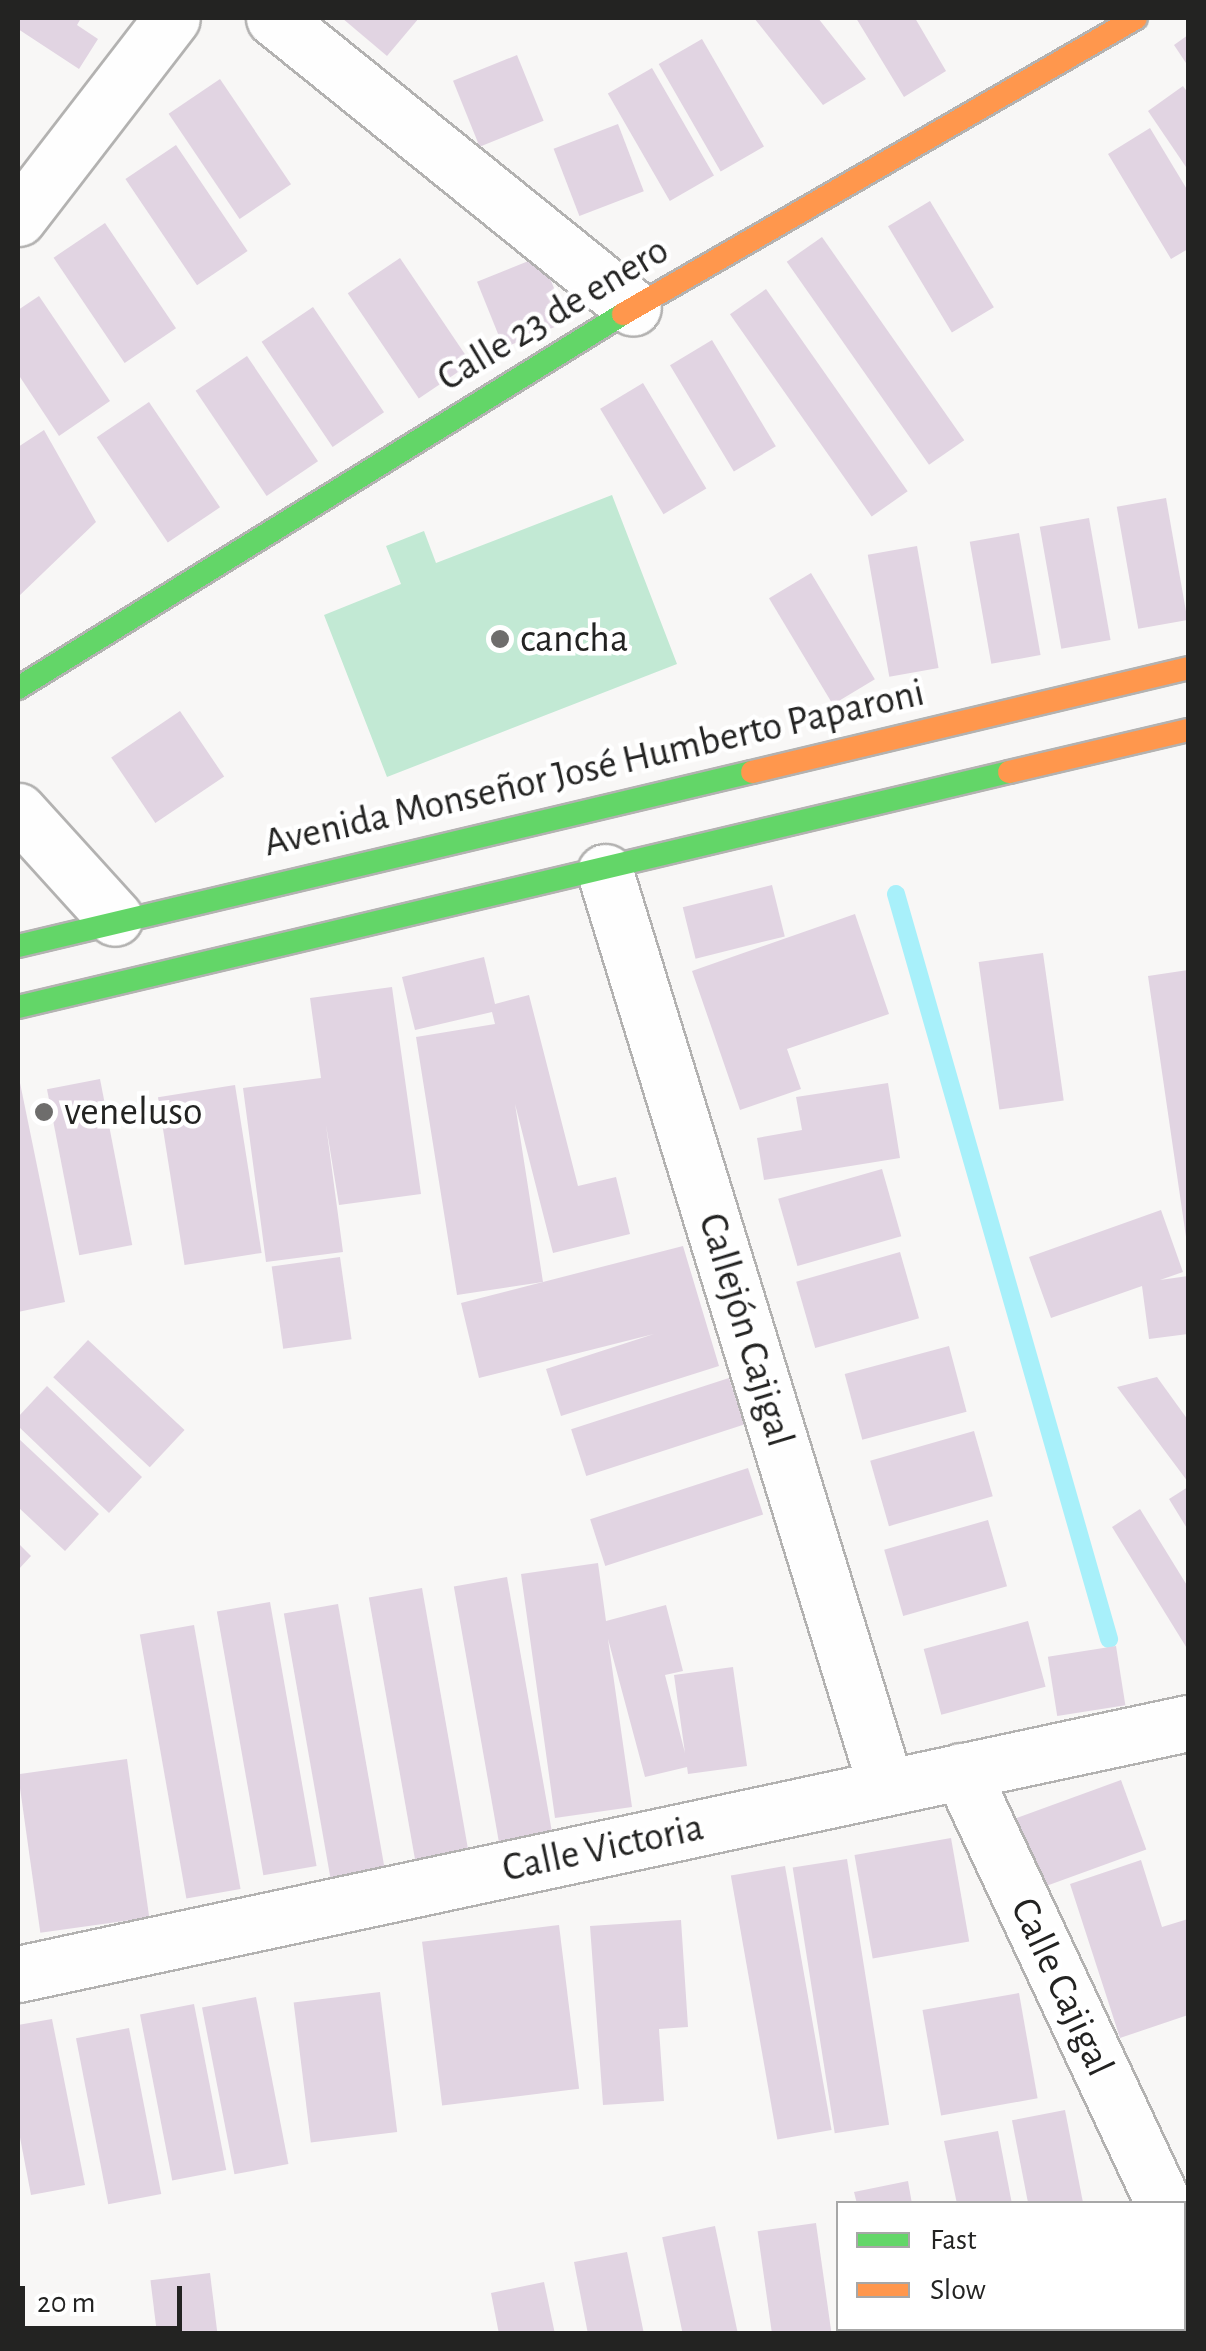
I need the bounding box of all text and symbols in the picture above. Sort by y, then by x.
street label: Calle 23 de enero [429,226,677,402]
place label: cancha [520,615,628,663]
marker: cancha [489,628,511,650]
street label: Avenida Monseñor José Humberto Paparoni [259,669,929,867]
place label: veneluso [64,1088,203,1136]
marker: veneluso [33,1101,55,1123]
street label: Callejón Cajigal [688,1208,804,1452]
street label: Calle Victoria [498,1803,708,1893]
street label: Calle Cajigal [1000,1890,1124,2084]
legend [836,2201,1186,2331]
text: Fast [930,2225,977,2255]
scale bar [25,2266,188,2328]
text: Slow [930,2275,986,2305]
text: 20 m [37,2288,95,2318]

